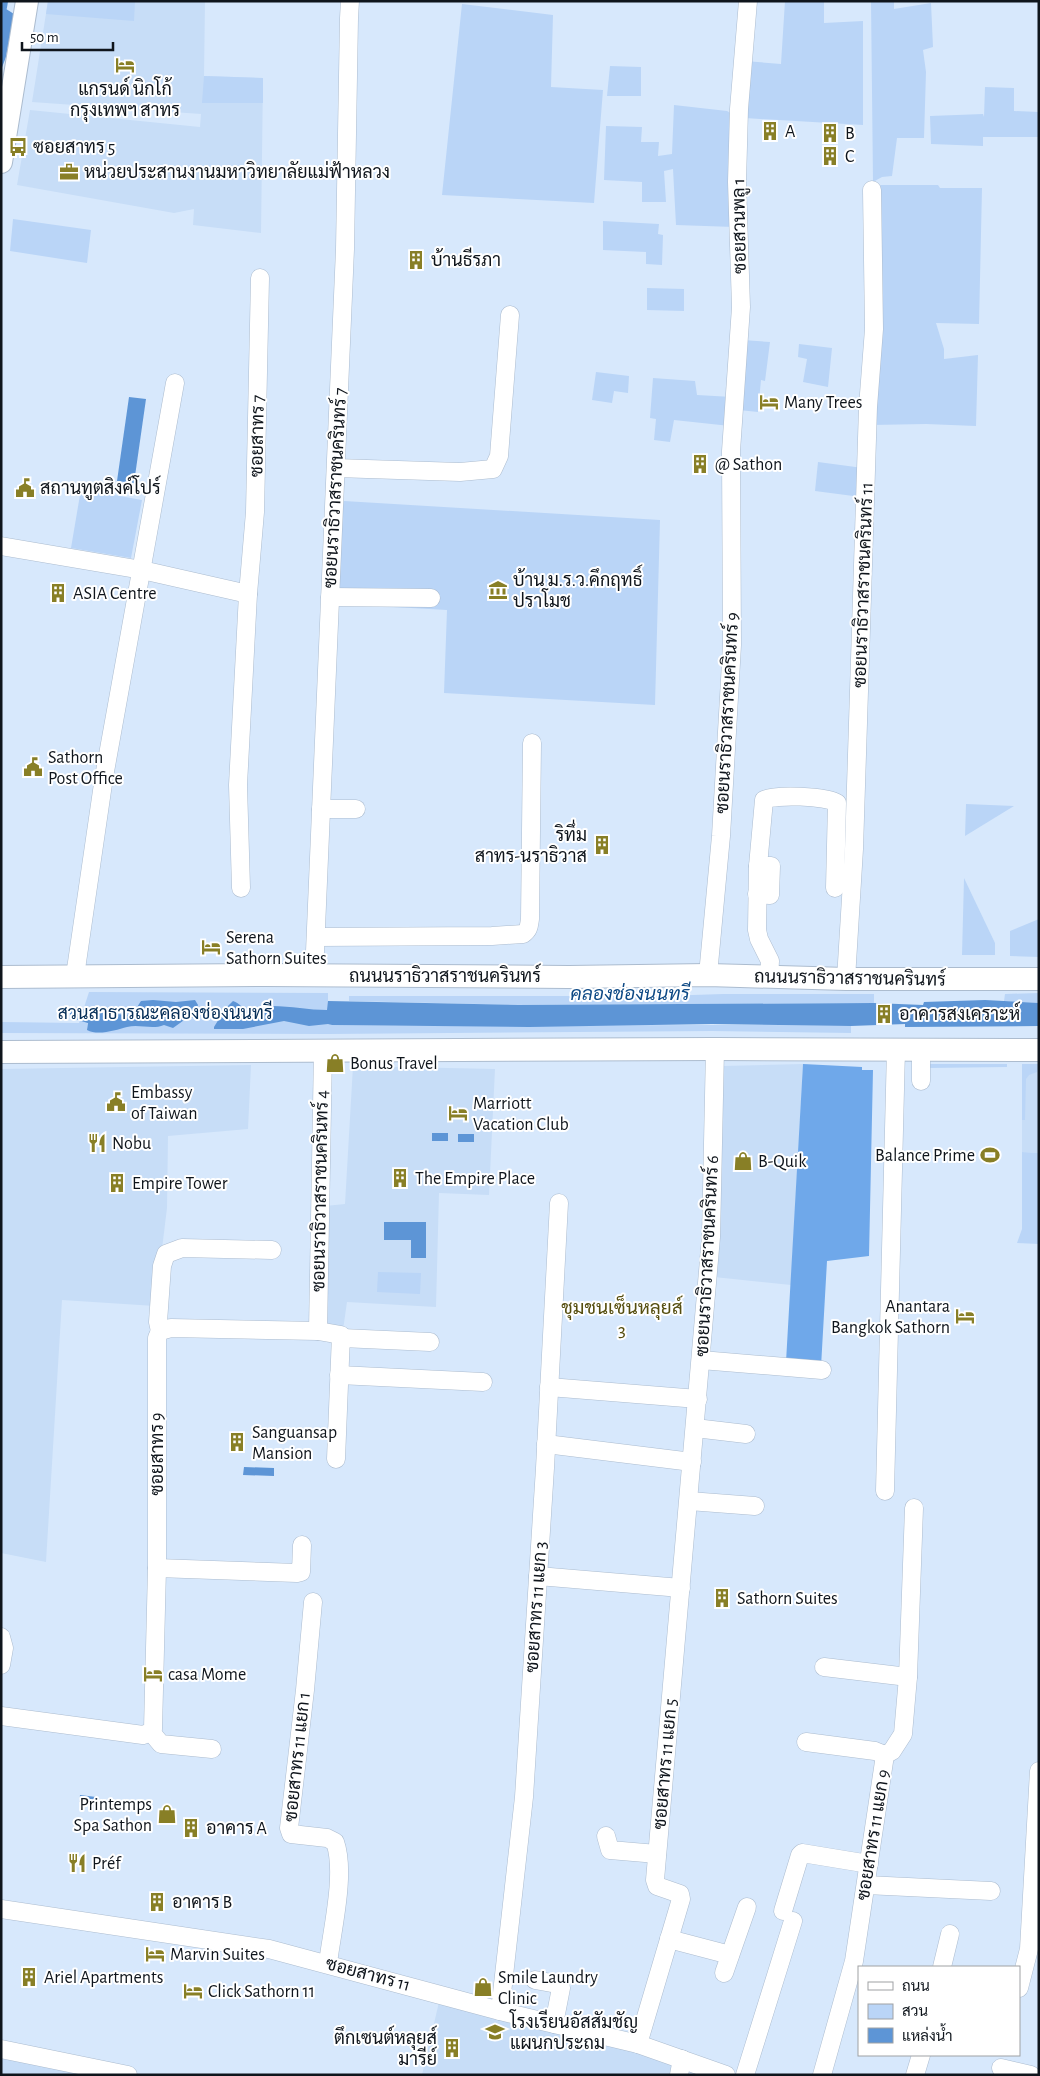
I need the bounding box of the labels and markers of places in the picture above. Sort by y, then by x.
hotel icon: แกรนด์ นิกโก้ กรุงเทพฯ สาทร [114,54,136,76]
place label: แกรนด์ นิกโก้ กรุงเทพฯ สาทร [70,76,180,122]
building icon: A [759,120,781,142]
building icon: B [819,122,841,144]
place label: A [785,123,796,141]
place label: B [845,125,855,143]
bus stop icon: ซอยสาทร 5 [7,136,29,158]
place label: ซอยสาทร 5 [33,139,115,157]
building icon: C [819,145,841,167]
place label: C [845,148,854,166]
place label: หน่วยประสานงานมหาวิทยาลัยแม่ฟ้าหลวง [84,160,390,182]
office icon: หน่วยประสานงานมหาวิทยาลัยแม่ฟ้าหลวง [58,161,80,183]
place label: บ้านธีรภา [431,247,501,270]
building icon: บ้านธีรภา [405,249,427,271]
hotel icon: Many Trees [758,391,780,413]
place label: Many Trees [784,394,862,412]
building icon: @ Sathon [689,453,711,475]
place label: @ Sathon [715,456,782,474]
place label: สถานทูตสิงค์โปร์ [40,475,161,501]
public building icon: สถานทูตสิงค์โปร์ [14,477,36,499]
place label: บ้าน ม.ร.ว.คึกฤทธิ์ ปราโมช [513,564,643,611]
museum icon: บ้าน ม.ร.ว.คึกฤทธิ์ ปราโมช [487,579,509,601]
building icon: ASIA Centre [47,582,69,604]
place label: ASIA Centre [73,585,157,603]
place label: Sathorn Post Office [48,749,123,788]
public building icon: Sathorn Post Office [22,756,44,778]
place label: ริทึ่ม สาทร-นราธิวาส [475,819,587,866]
building icon: ริทึ่ม สาทร-นราธิวาส [591,834,613,856]
place label: Serena Sathorn Suites [226,929,327,968]
hotel icon: Serena Sathorn Suites [200,936,222,958]
place label: อาคารสงเคราะห์ [899,1001,1020,1024]
building icon: อาคารสงเคราะห์ [873,1003,895,1025]
shop icon: Bonus Travel [324,1052,346,1074]
place label: Bonus Travel [350,1055,438,1073]
place label: Embassy of Taiwan [131,1084,197,1123]
public building icon: Embassy of Taiwan [105,1091,127,1113]
place label: Marriott Vacation Club [473,1095,569,1134]
hotel icon: Marriott Vacation Club [447,1102,469,1124]
restaurant icon: Nobu [86,1132,108,1154]
place label: Nobu [112,1135,151,1153]
sports icon: Balance Prime [979,1144,1001,1166]
place label: Balance Prime [875,1147,975,1165]
shop icon: B-Quik [732,1150,754,1172]
place label: B-Quik [758,1153,807,1171]
building icon: The Empire Place [389,1167,411,1189]
place label: The Empire Place [415,1170,535,1188]
building icon: Empire Tower [106,1172,128,1194]
place label: Empire Tower [132,1175,228,1193]
place label: Anantara Bangkok Sathorn [831,1298,950,1337]
hotel icon: Anantara Bangkok Sathorn [954,1305,976,1327]
place label: Sanguansap Mansion [252,1424,337,1463]
building icon: Sanguansap Mansion [226,1431,248,1453]
building icon: Sathorn Suites [711,1587,733,1609]
place label: Sathorn Suites [737,1590,838,1608]
hotel icon: casa Mome [142,1663,164,1685]
place label: casa Mome [168,1666,246,1684]
place label: Printemps Spa Sathon [74,1796,152,1835]
shop icon: Printemps Spa Sathon [156,1803,178,1825]
building icon: อาคาร A [180,1817,202,1839]
place label: อาคาร A [206,1820,268,1838]
restaurant icon: Préf [66,1852,88,1874]
place label: Préf [92,1855,122,1873]
building icon: อาคาร B [146,1891,168,1913]
place label: อาคาร B [172,1894,232,1912]
hotel icon: Marvin Suites [144,1943,166,1965]
place label: Marvin Suites [170,1946,265,1964]
building icon: Ariel Apartments [18,1966,40,1988]
place label: Ariel Apartments [44,1969,163,1987]
place label: Smile Laundry Clinic [498,1969,598,2008]
shop icon: Smile Laundry Clinic [472,1976,494,1998]
hotel icon: Click Sathorn 11 [182,1980,204,2002]
place label: Click Sathorn 11 [208,1983,315,2001]
place label: โรงเรียนอัสสัมชัญ แผนกประถม [509,2009,638,2053]
school or university icon: โรงเรียนอัสสัมชัญ แผนกประถม [484,2021,506,2043]
place label: ตึกเซนต์หลุยส์ มารีย์ [334,2025,437,2069]
building icon: ตึกเซนต์หลุยส์ มารีย์ [441,2037,463,2059]

